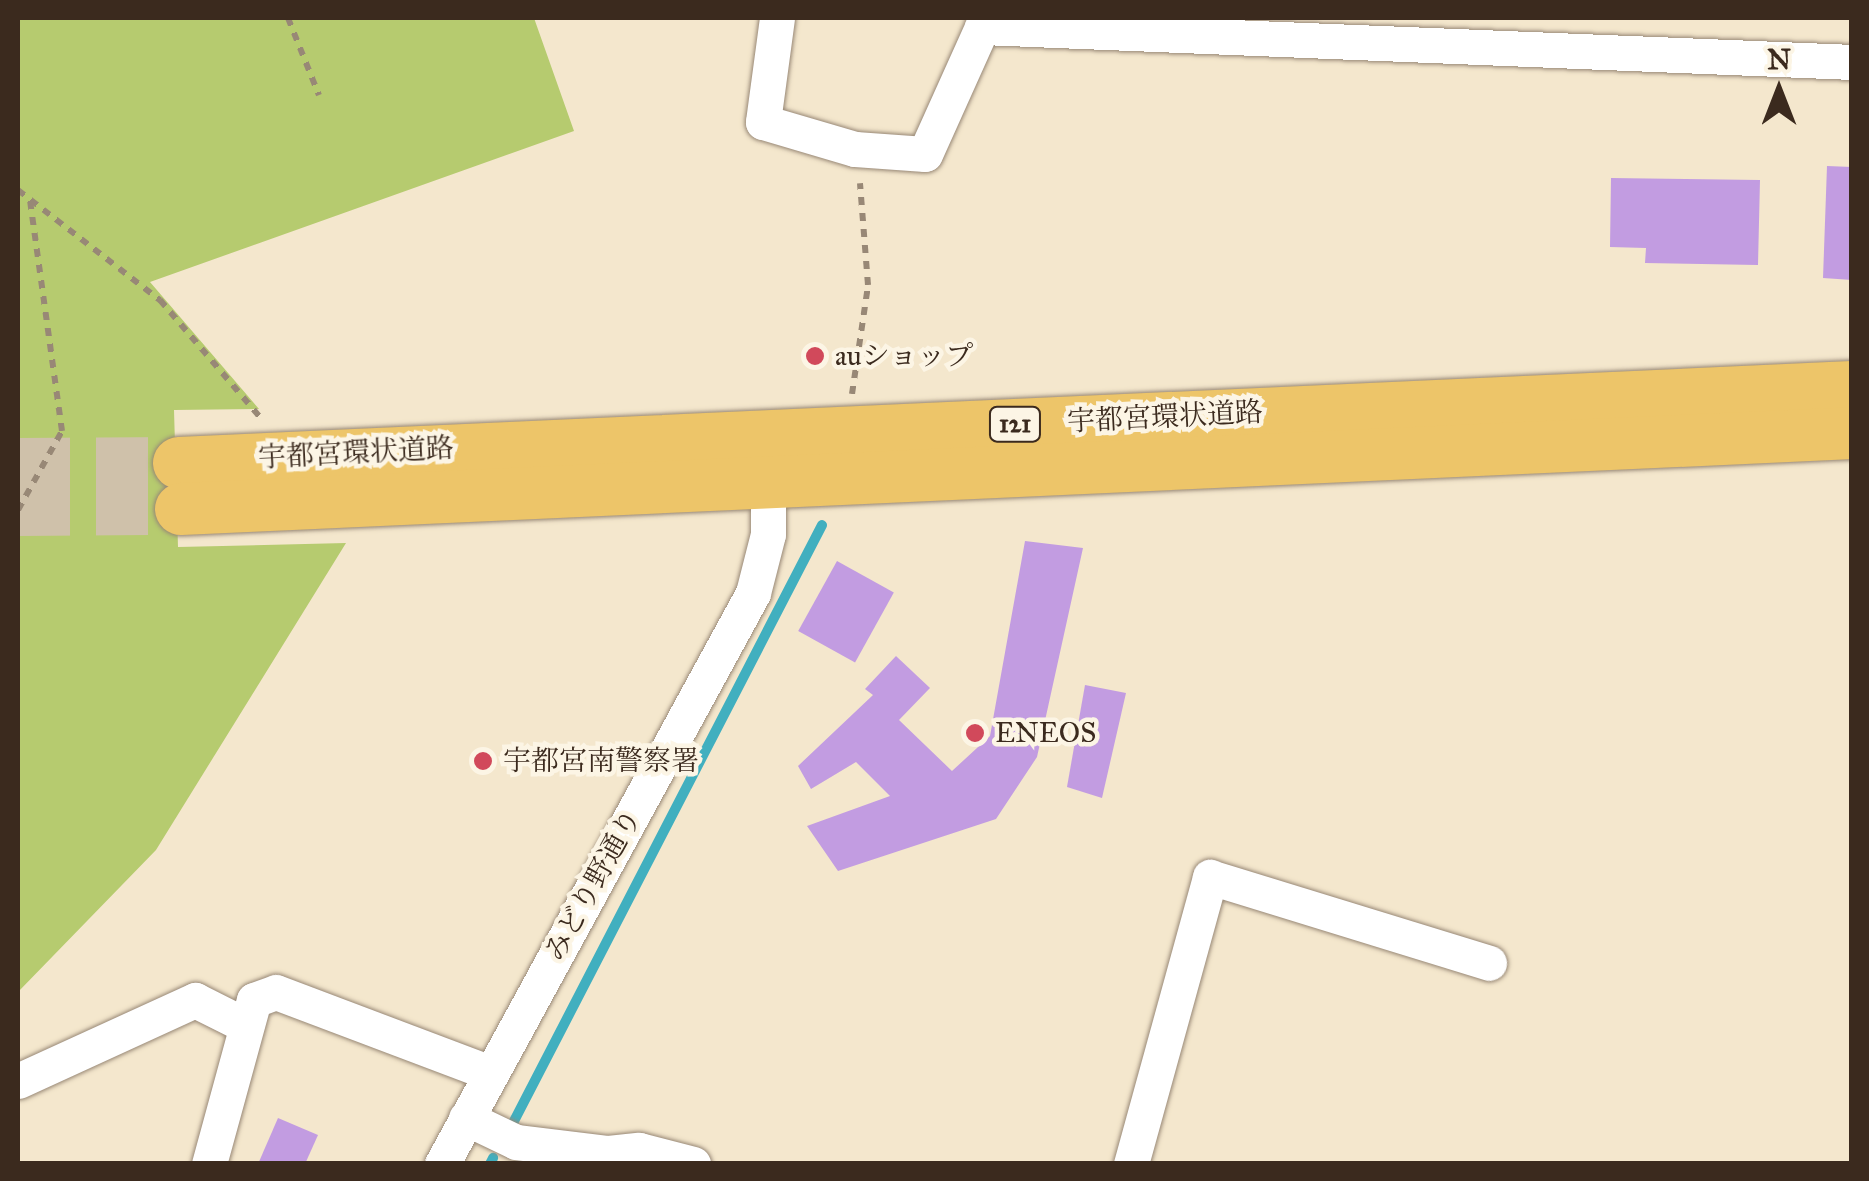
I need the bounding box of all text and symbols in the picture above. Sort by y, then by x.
north arrow [1729,40,1829,140]
text: N [1767,42,1791,77]
place label: auショップ [835,339,974,373]
marker: auショップ [804,345,826,367]
street label: 宇都宮環状道路 [1066,395,1264,439]
road number: 121 [988,404,1042,444]
street label: 宇都宮環状道路 [257,431,455,475]
place label: ENEOS [995,716,1096,750]
marker: ENEOS [964,722,986,744]
place label: 宇都宮南警察署 [503,744,699,778]
marker: 宇都宮南警察署 [472,750,494,772]
street label: みどり野通り [538,803,648,967]

